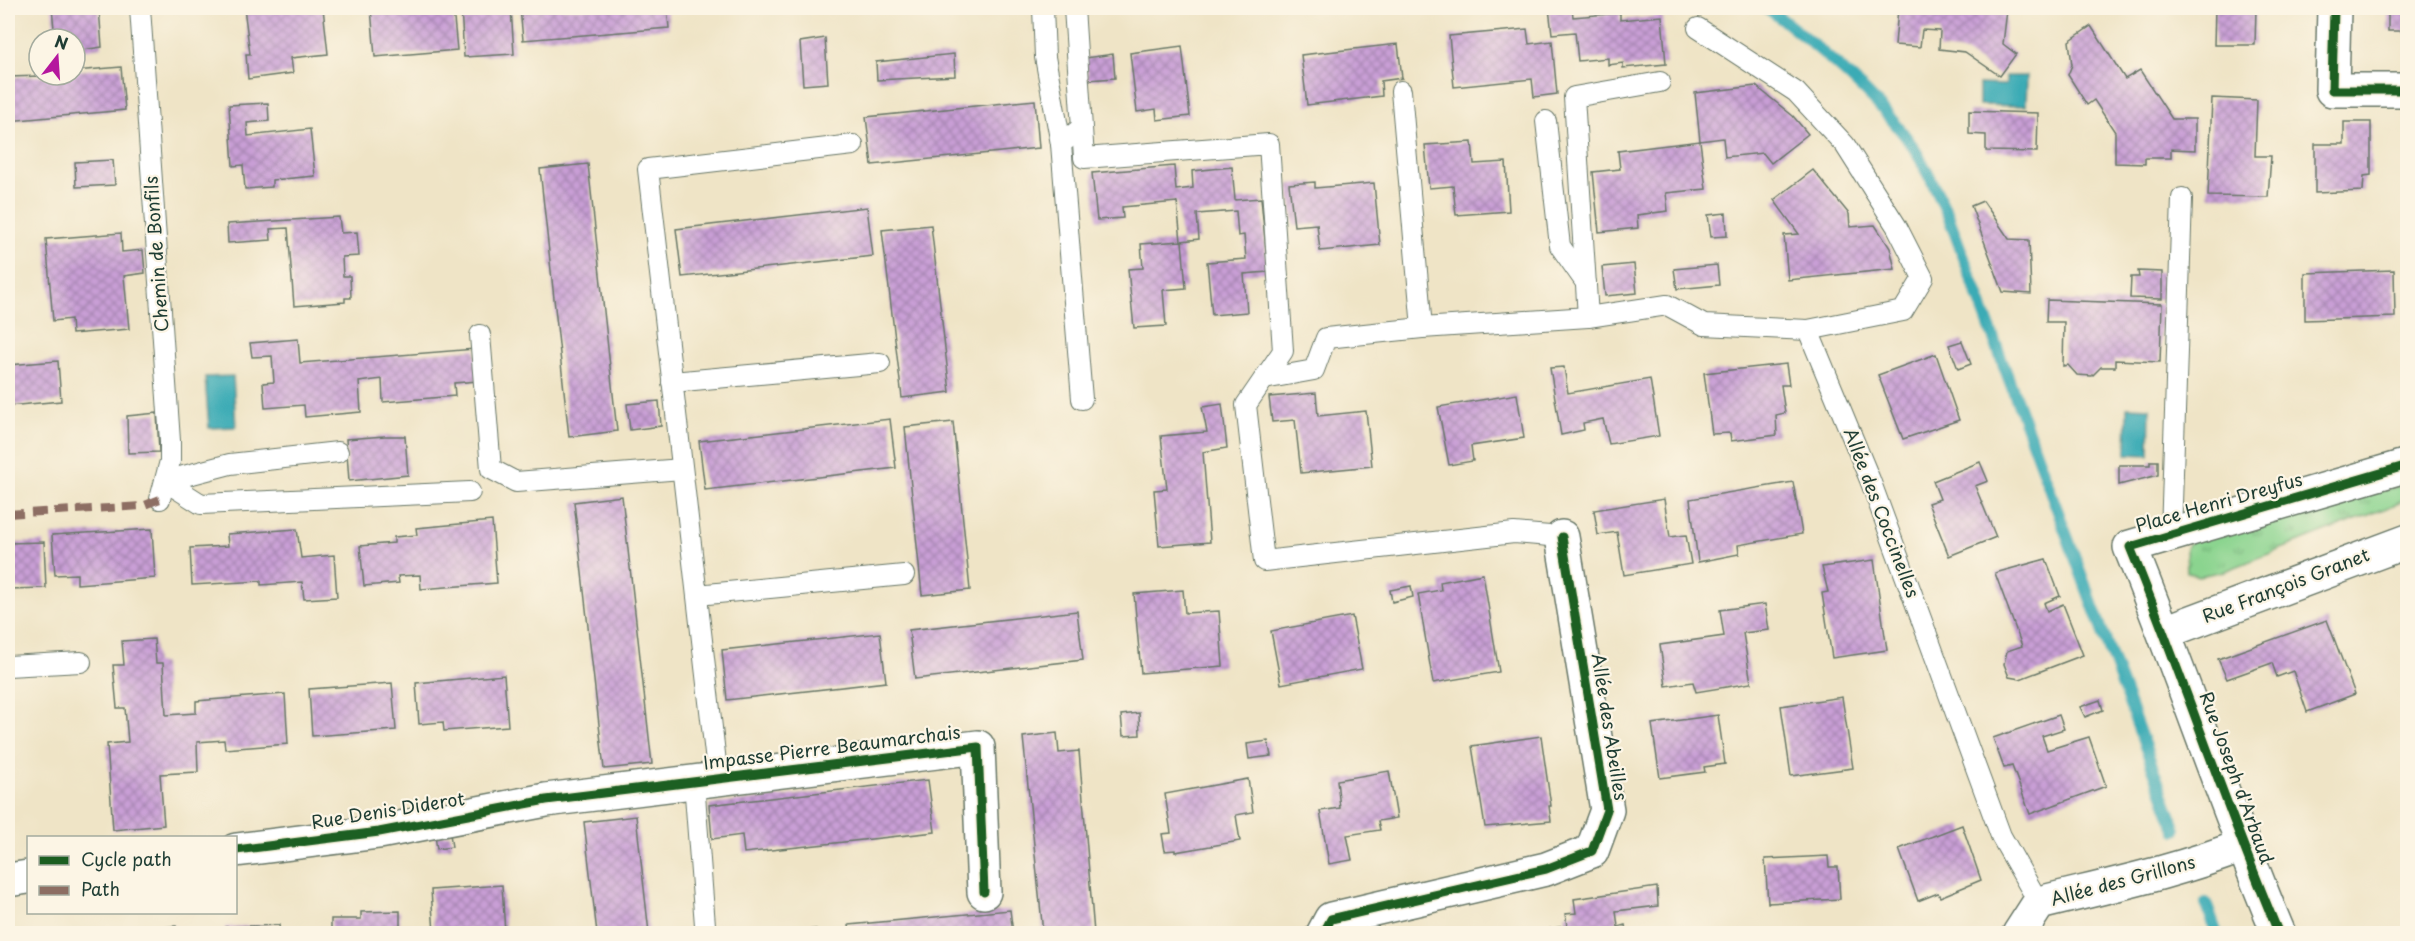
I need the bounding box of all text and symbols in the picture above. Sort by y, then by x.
north arrow [27,27,87,87]
text: N [52,28,71,55]
street label: Chemin de Bonfils [137,175,174,333]
street label: Allée des Coccinelles [1838,424,1927,601]
street label: Place Henri Dreyfus [2132,465,2305,538]
street label: Rue François Granet [2198,540,2373,629]
street label: Allée des Abeilles [1586,651,1635,802]
street label: Rue Joseph d'Arbaud [2194,687,2281,867]
street label: Impasse Pierre Beaumarchais [702,717,962,776]
street label: Rue Denis Diderot [309,784,466,835]
legend [27,836,237,914]
text: Cycle path [81,845,172,872]
street label: Allée des Grillons [2047,847,2198,912]
text: Path [81,875,120,902]

